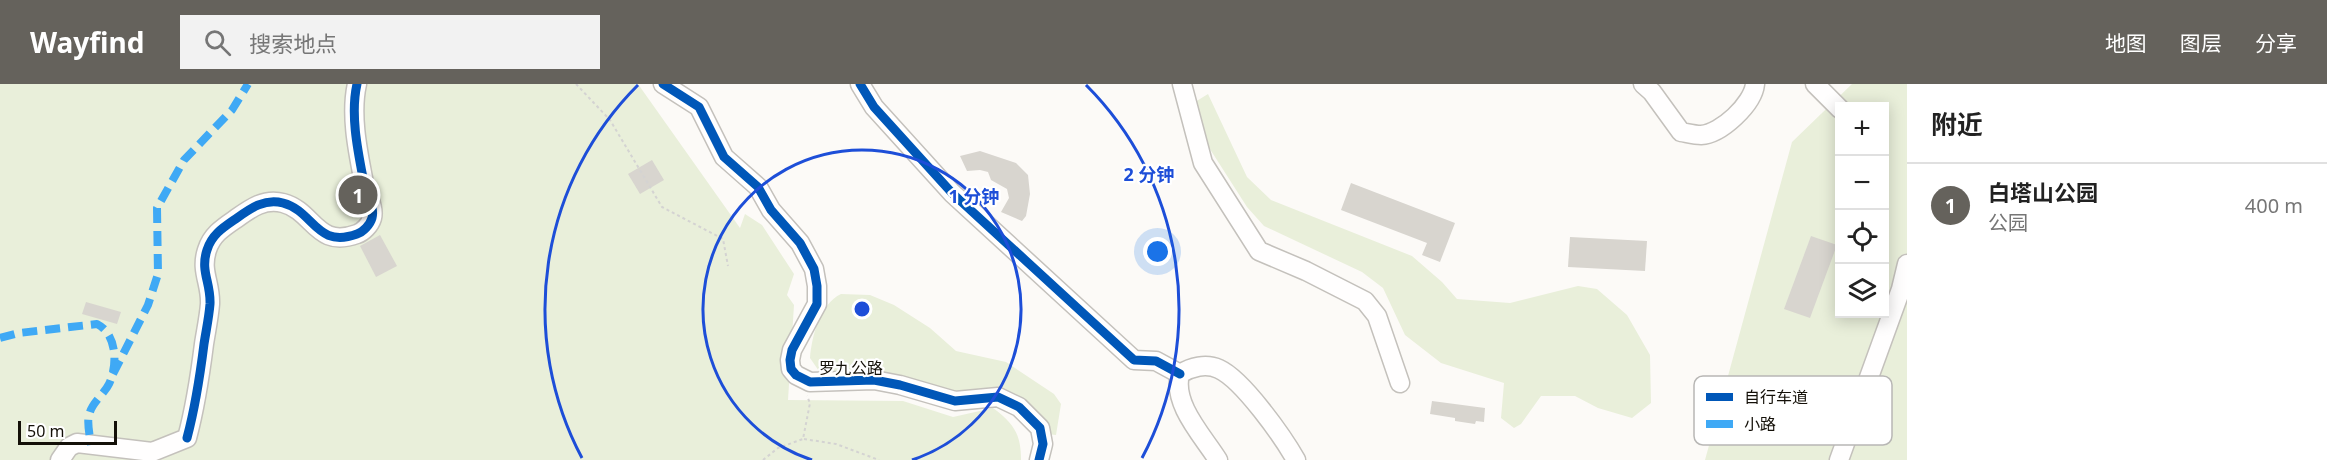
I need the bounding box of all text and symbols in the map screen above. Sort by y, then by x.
search box [180,15,600,69]
text: Wayfind [30,23,144,61]
icon: search [201,26,234,59]
text: 搜索地点 [249,28,337,58]
text: 地图 [2105,29,2147,57]
text: 图层 [2180,29,2222,57]
text: 分享 [2255,29,2297,57]
map controls [1835,102,1889,318]
button: + [1835,102,1889,156]
text: 附近 [1931,106,1983,142]
button: − [1835,156,1889,210]
text: 2 分钟 [1124,162,1174,186]
pin: 1 [338,172,378,218]
text: 白塔山公园 [1988,177,2098,207]
text: 1 分钟 [949,184,999,208]
text: 1 [1945,192,1956,219]
text: 400 m [2245,192,2303,219]
text: 公园 [1988,209,2028,236]
button: locate [1835,210,1889,264]
your location [1143,237,1172,266]
button: layers [1835,264,1889,318]
centre of rings [852,299,872,319]
street label: 罗九公路 [819,357,883,379]
legend [1694,376,1892,445]
text: 自行车道 [1744,386,1808,408]
text: 小路 [1744,413,1776,435]
scale bar [18,418,117,446]
text: 50 m [27,420,64,442]

